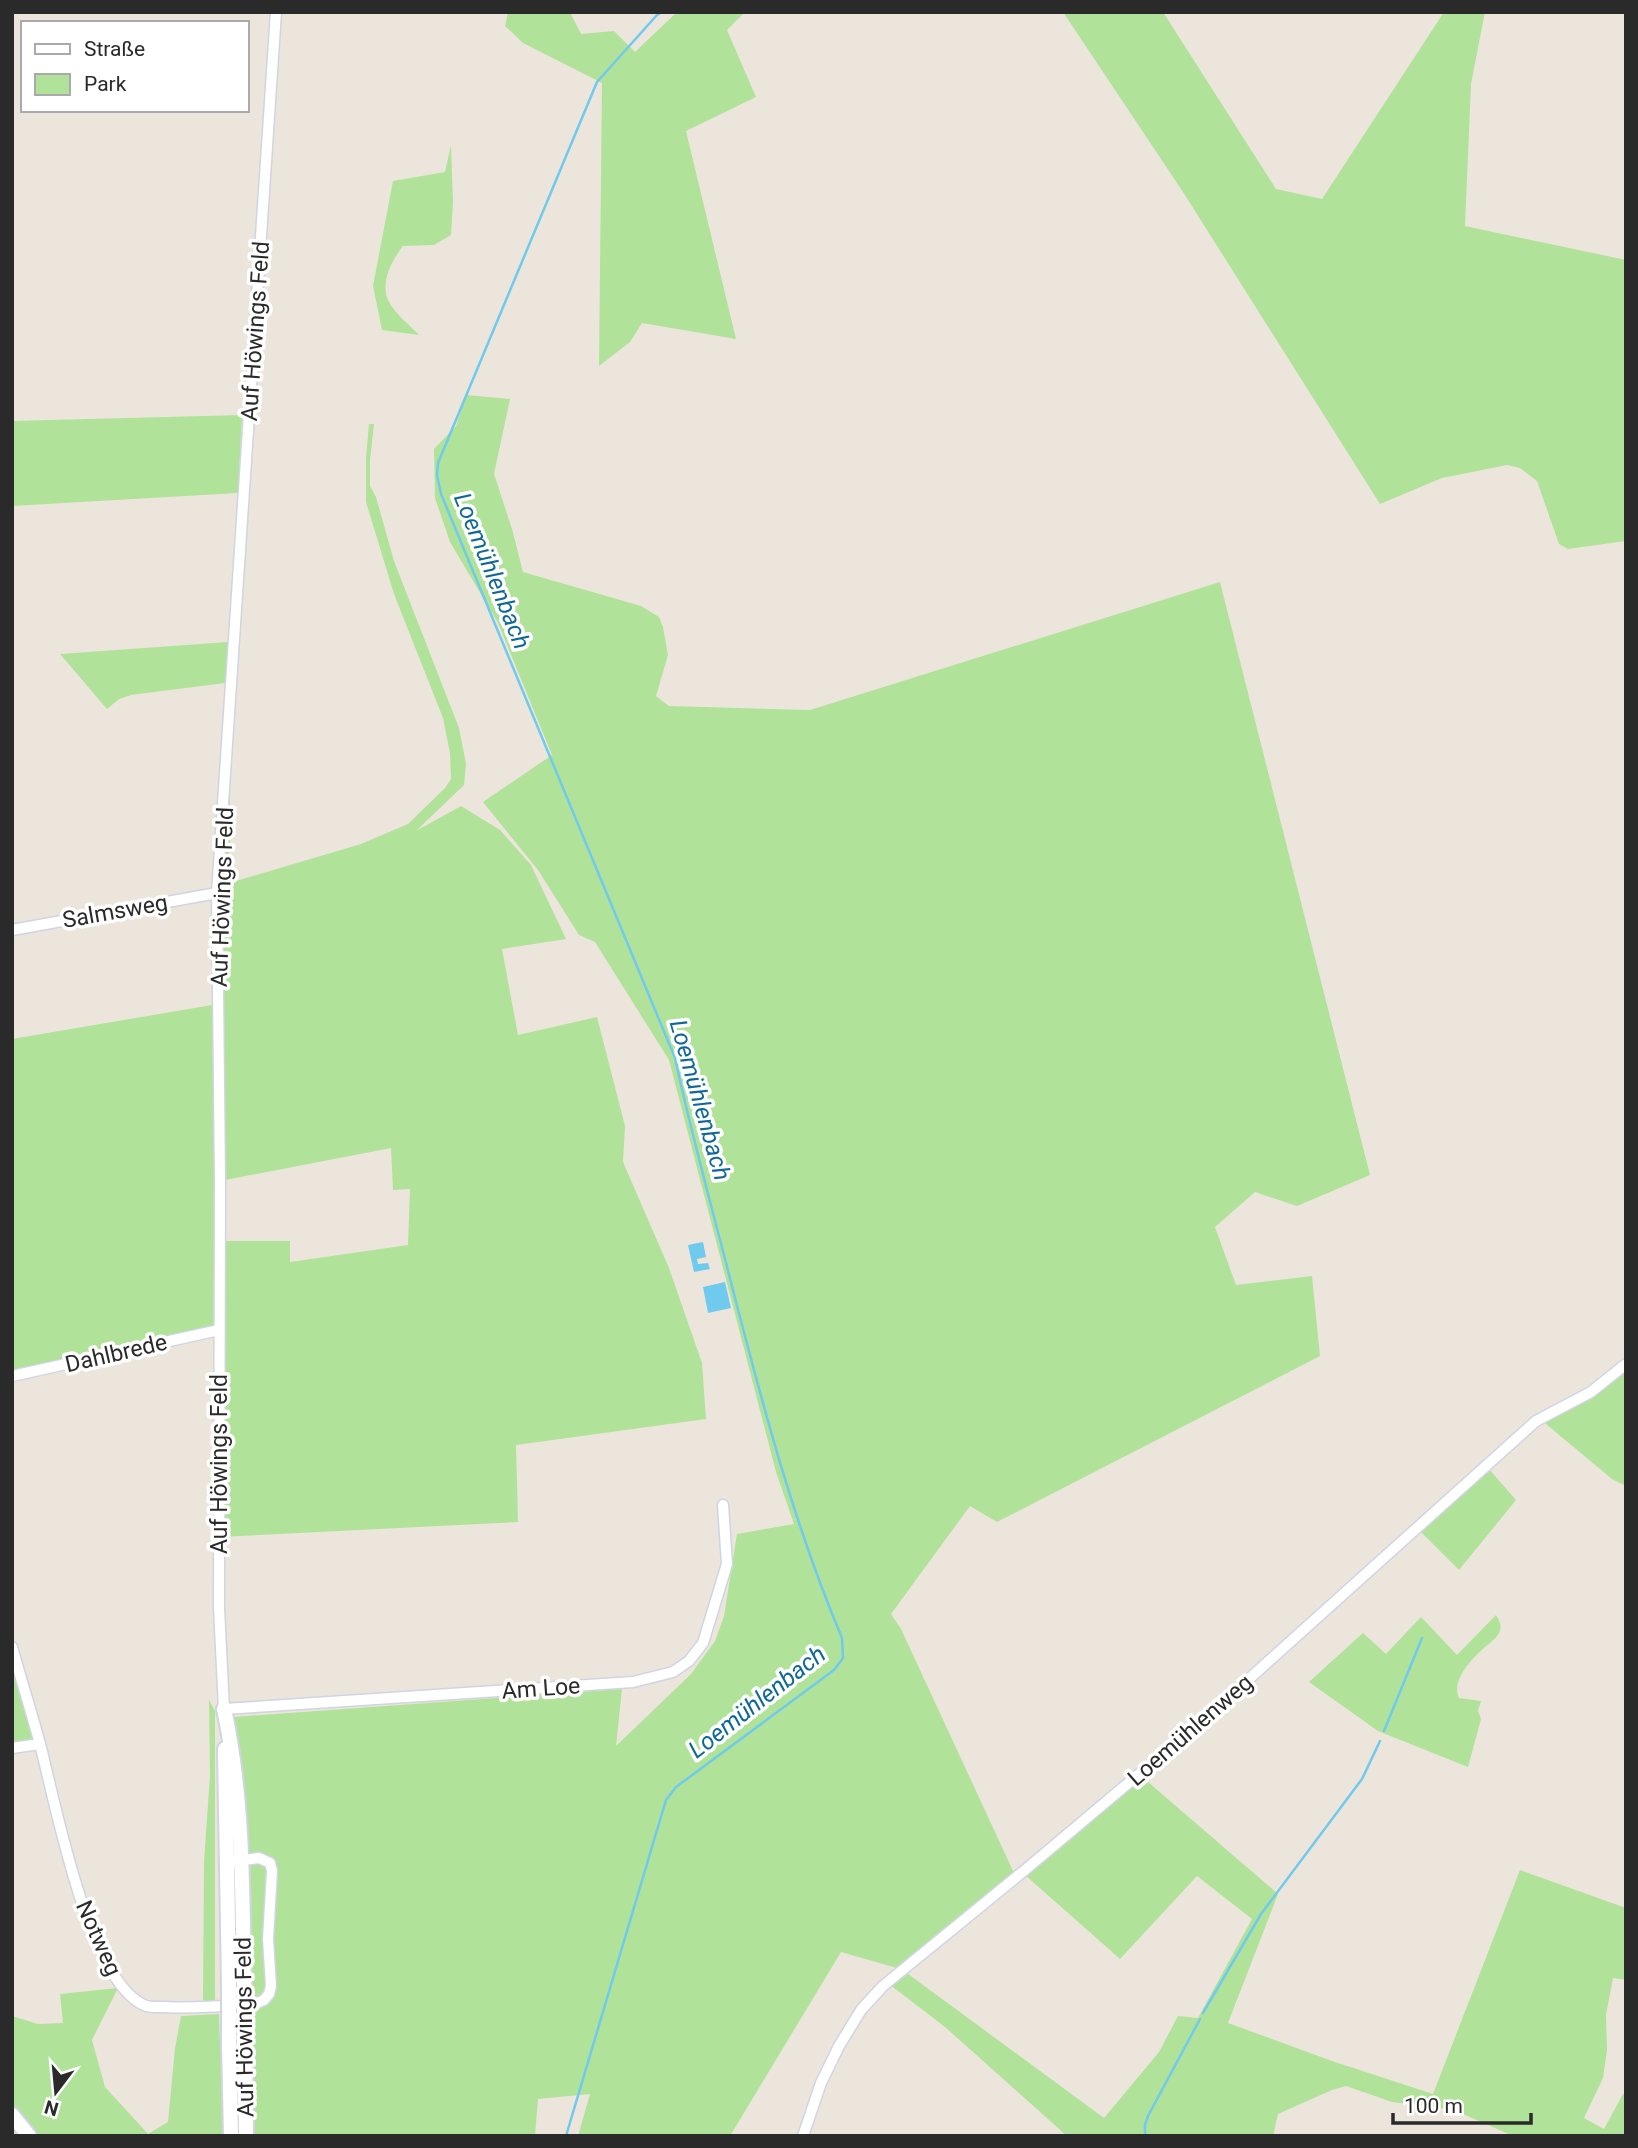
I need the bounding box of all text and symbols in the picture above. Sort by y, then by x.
legend [21,21,248,112]
text: Straße [84,37,145,61]
text: Park [84,72,127,96]
street label: Auf Höwings Feld [236,240,275,422]
water label: Loemühlenbach [448,489,536,653]
street label: Auf Höwings Feld [206,807,239,987]
street label: Salmsweg [60,889,170,934]
water label: Loemühlenbach [664,1016,736,1184]
street label: Dahlbrede [63,1329,170,1378]
street label: Auf Höwings Feld [206,1374,233,1554]
water label: Loemühlenbach [683,1640,831,1764]
street label: Loemühlenweg [1123,1669,1258,1792]
street label: Am Loe [501,1672,581,1705]
street label: Notweg [70,1896,127,1980]
street label: Auf Höwings Feld [229,1937,260,2117]
north arrow [21,2057,91,2127]
scale bar [1393,2082,1531,2126]
text: 100 m [1404,2094,1463,2118]
text: N [42,2095,61,2121]

